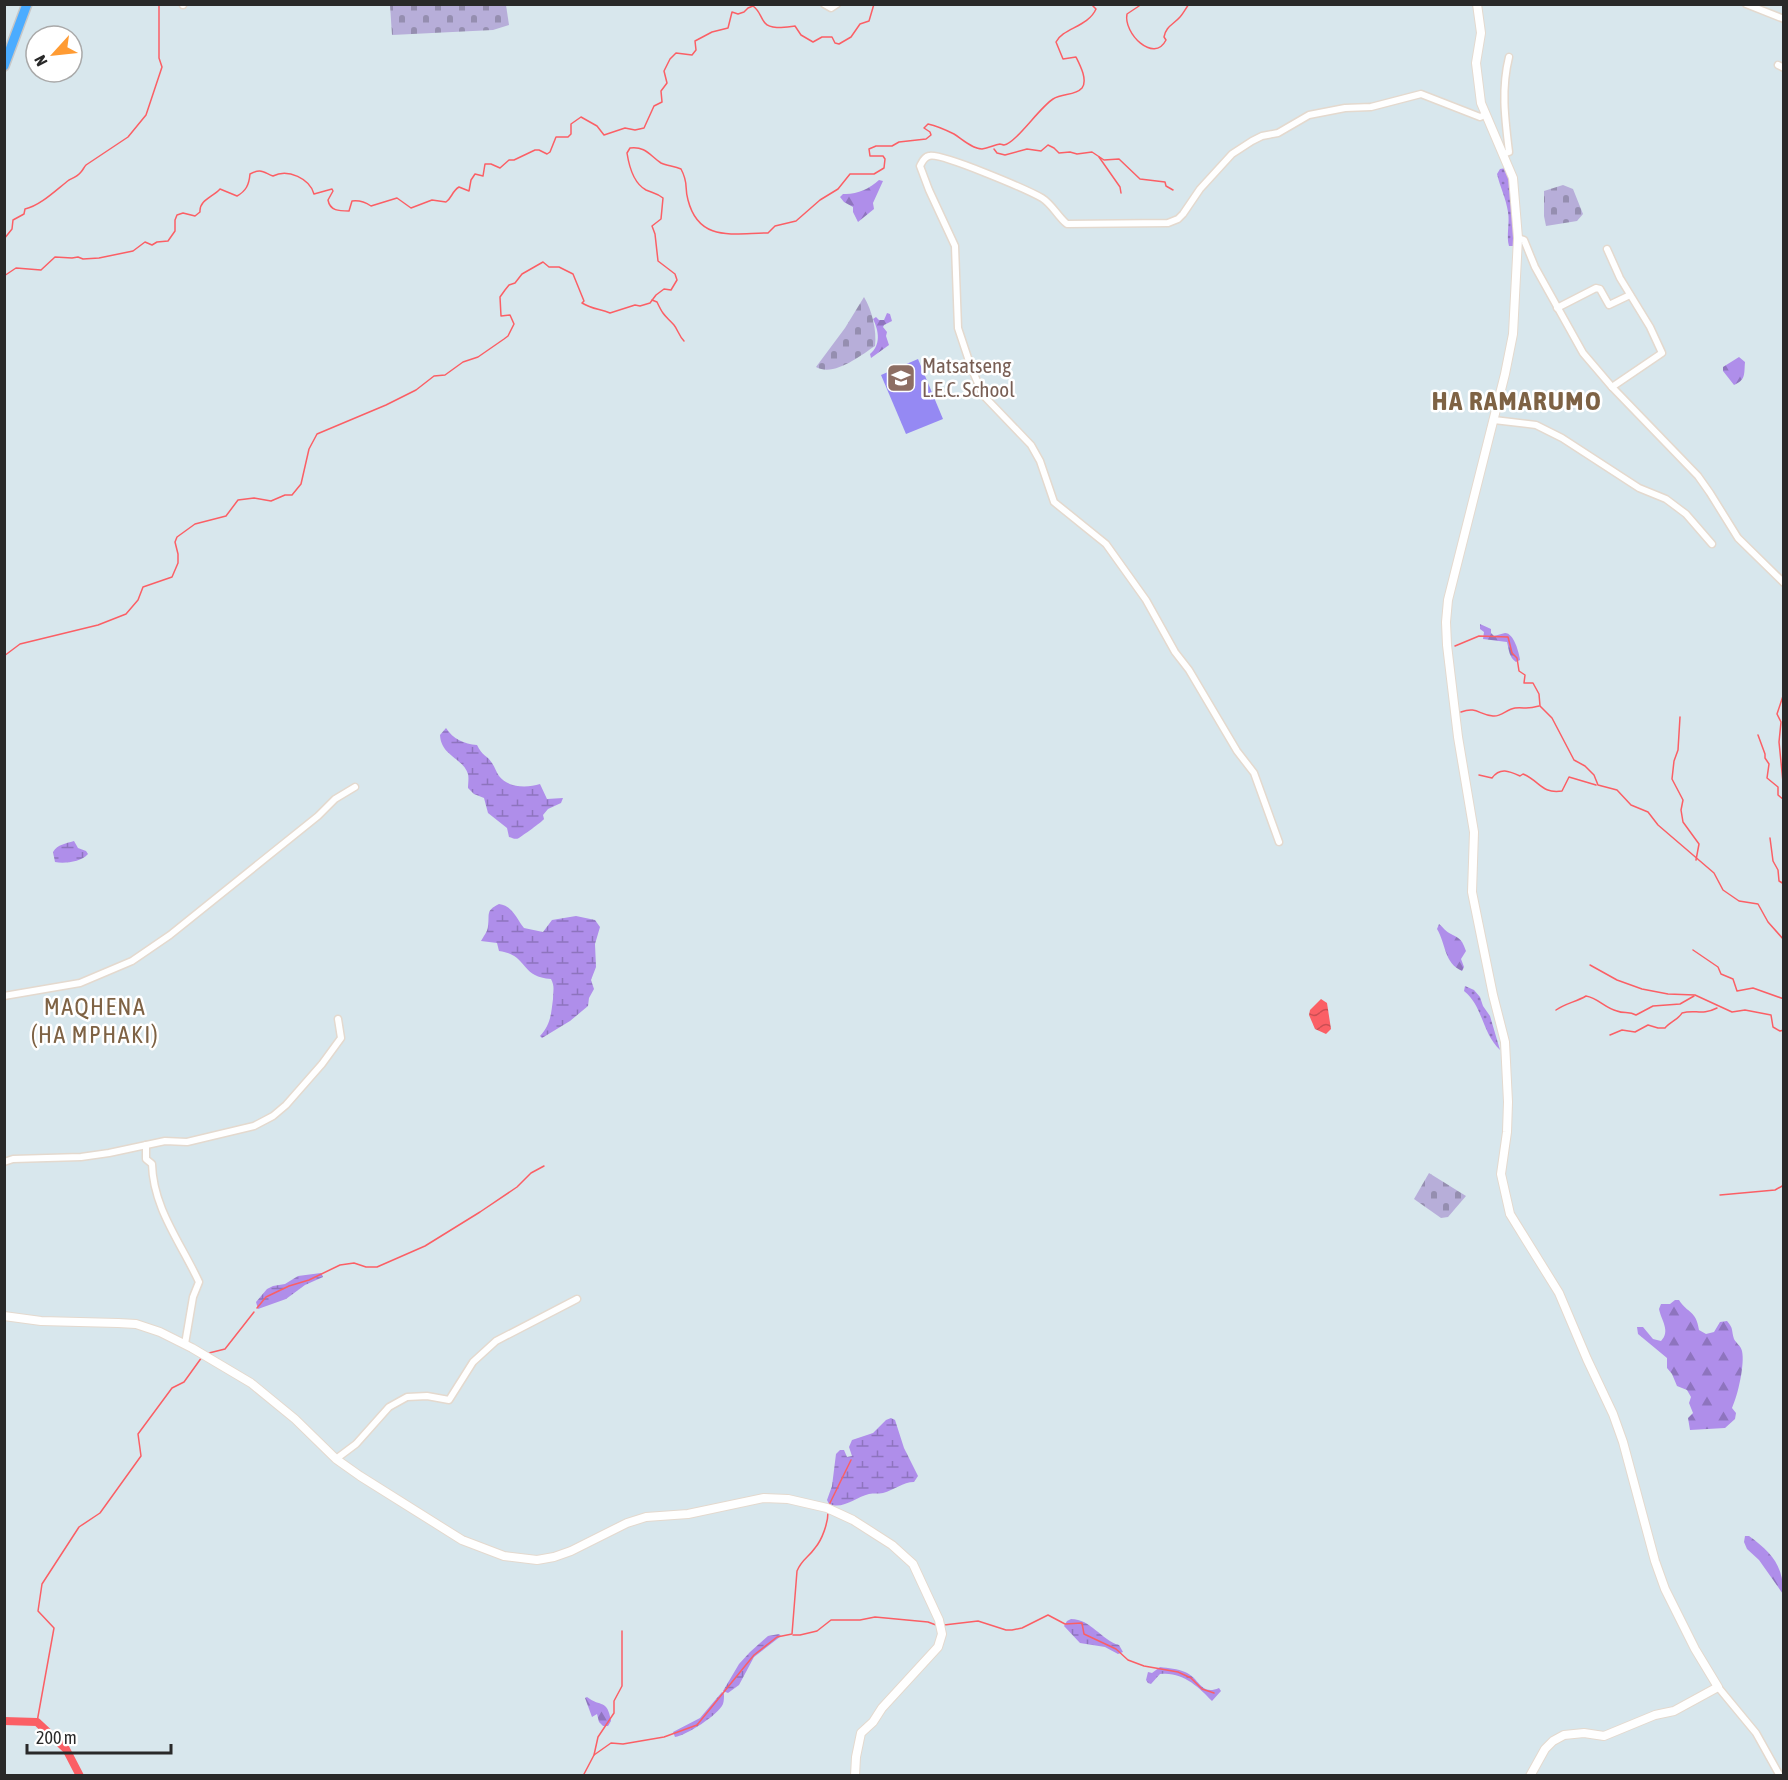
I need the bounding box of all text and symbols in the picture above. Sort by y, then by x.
north arrow [24,24,84,84]
text: N [30,53,51,69]
place label: Matsatseng L.E.C. School [922,353,1015,401]
school or university icon: Matsatseng L.E.C. School [885,362,917,394]
district label: HA RAMARUMO [1432,385,1602,416]
district label: MAQHENA (HA MPHAKI) [31,993,159,1048]
scale bar [27,1717,171,1755]
text: 200 m [36,1727,77,1748]

